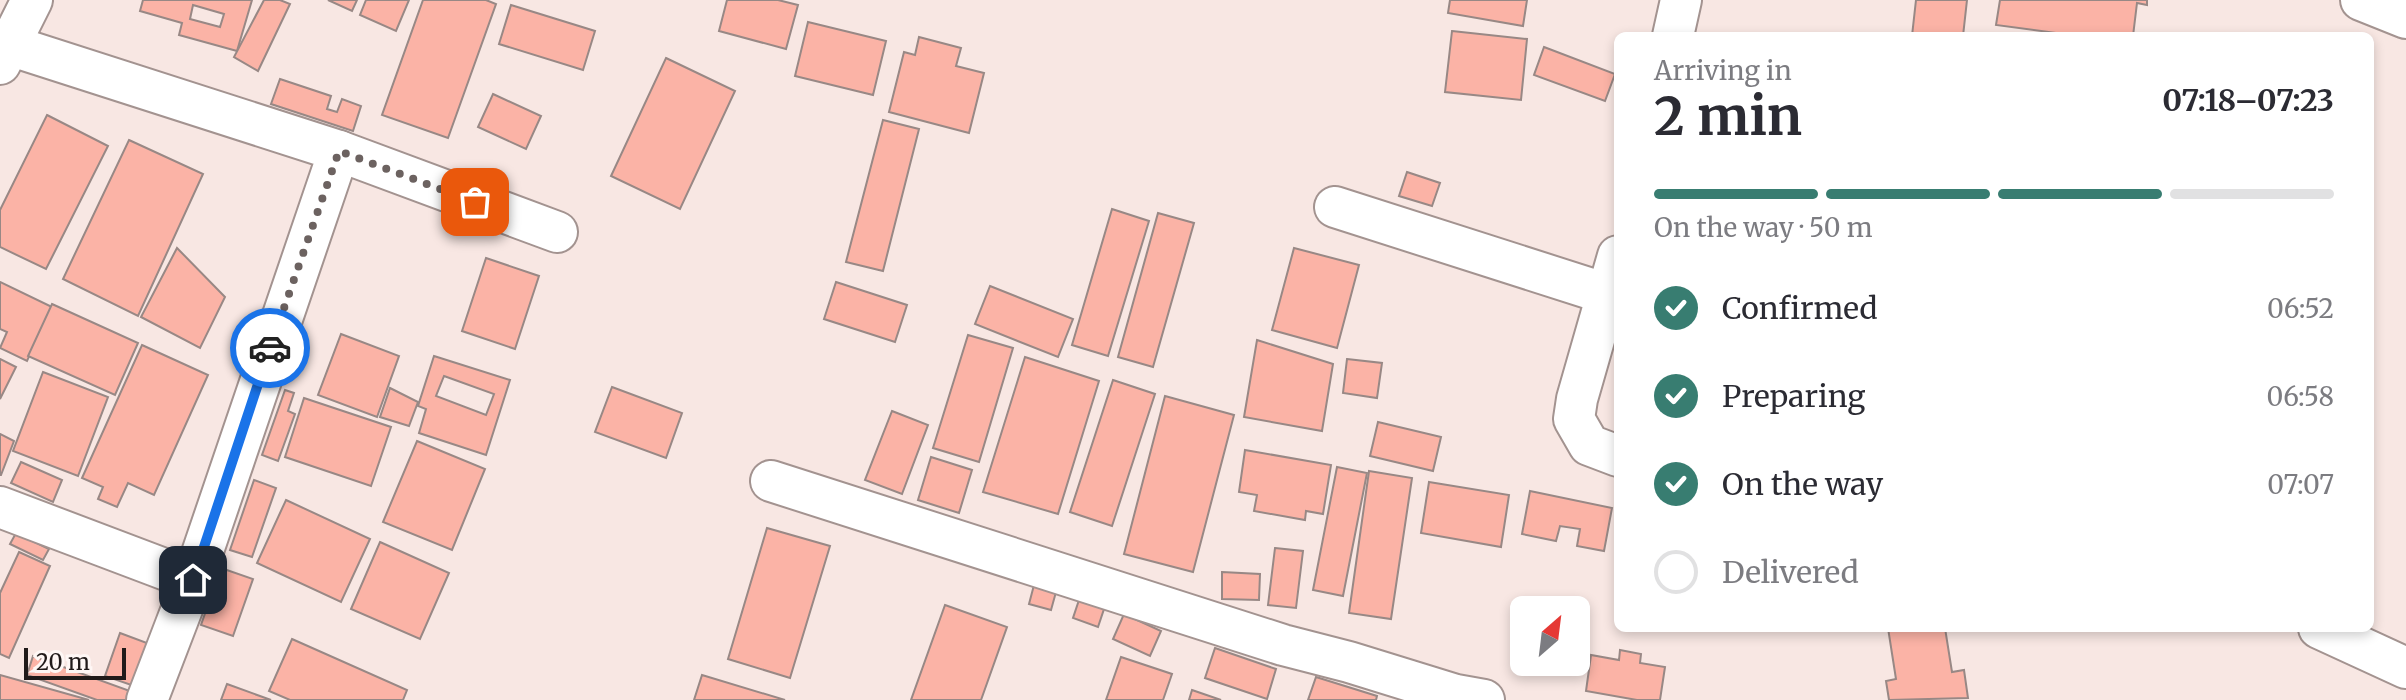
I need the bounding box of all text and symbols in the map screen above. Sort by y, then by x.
text: Arriving in [1654,54,1792,87]
text: 07:18–07:23 [2162,81,2334,119]
text: 2 min [1654,84,1802,149]
pin [441,168,509,236]
icon: bag [453,180,497,224]
text: On the way · 50 m [1654,211,1873,244]
icon: check [1654,286,1698,330]
text: Confirmed [1722,289,1877,327]
text: 06:52 [2267,292,2334,325]
courier [230,308,310,388]
icon: car [248,326,292,370]
icon: check [1654,374,1698,418]
text: Preparing [1722,377,1865,415]
text: 06:58 [2267,380,2334,413]
icon: check [1654,462,1698,506]
text: On the way [1722,465,1883,503]
text: 07:07 [2267,468,2334,501]
pin [159,546,227,614]
text: Delivered [1722,553,1859,591]
icon: home [171,558,215,602]
north arrow [1510,596,1590,676]
map controls [1510,596,1590,676]
scale bar [24,644,126,680]
text: 20 m [36,648,90,676]

